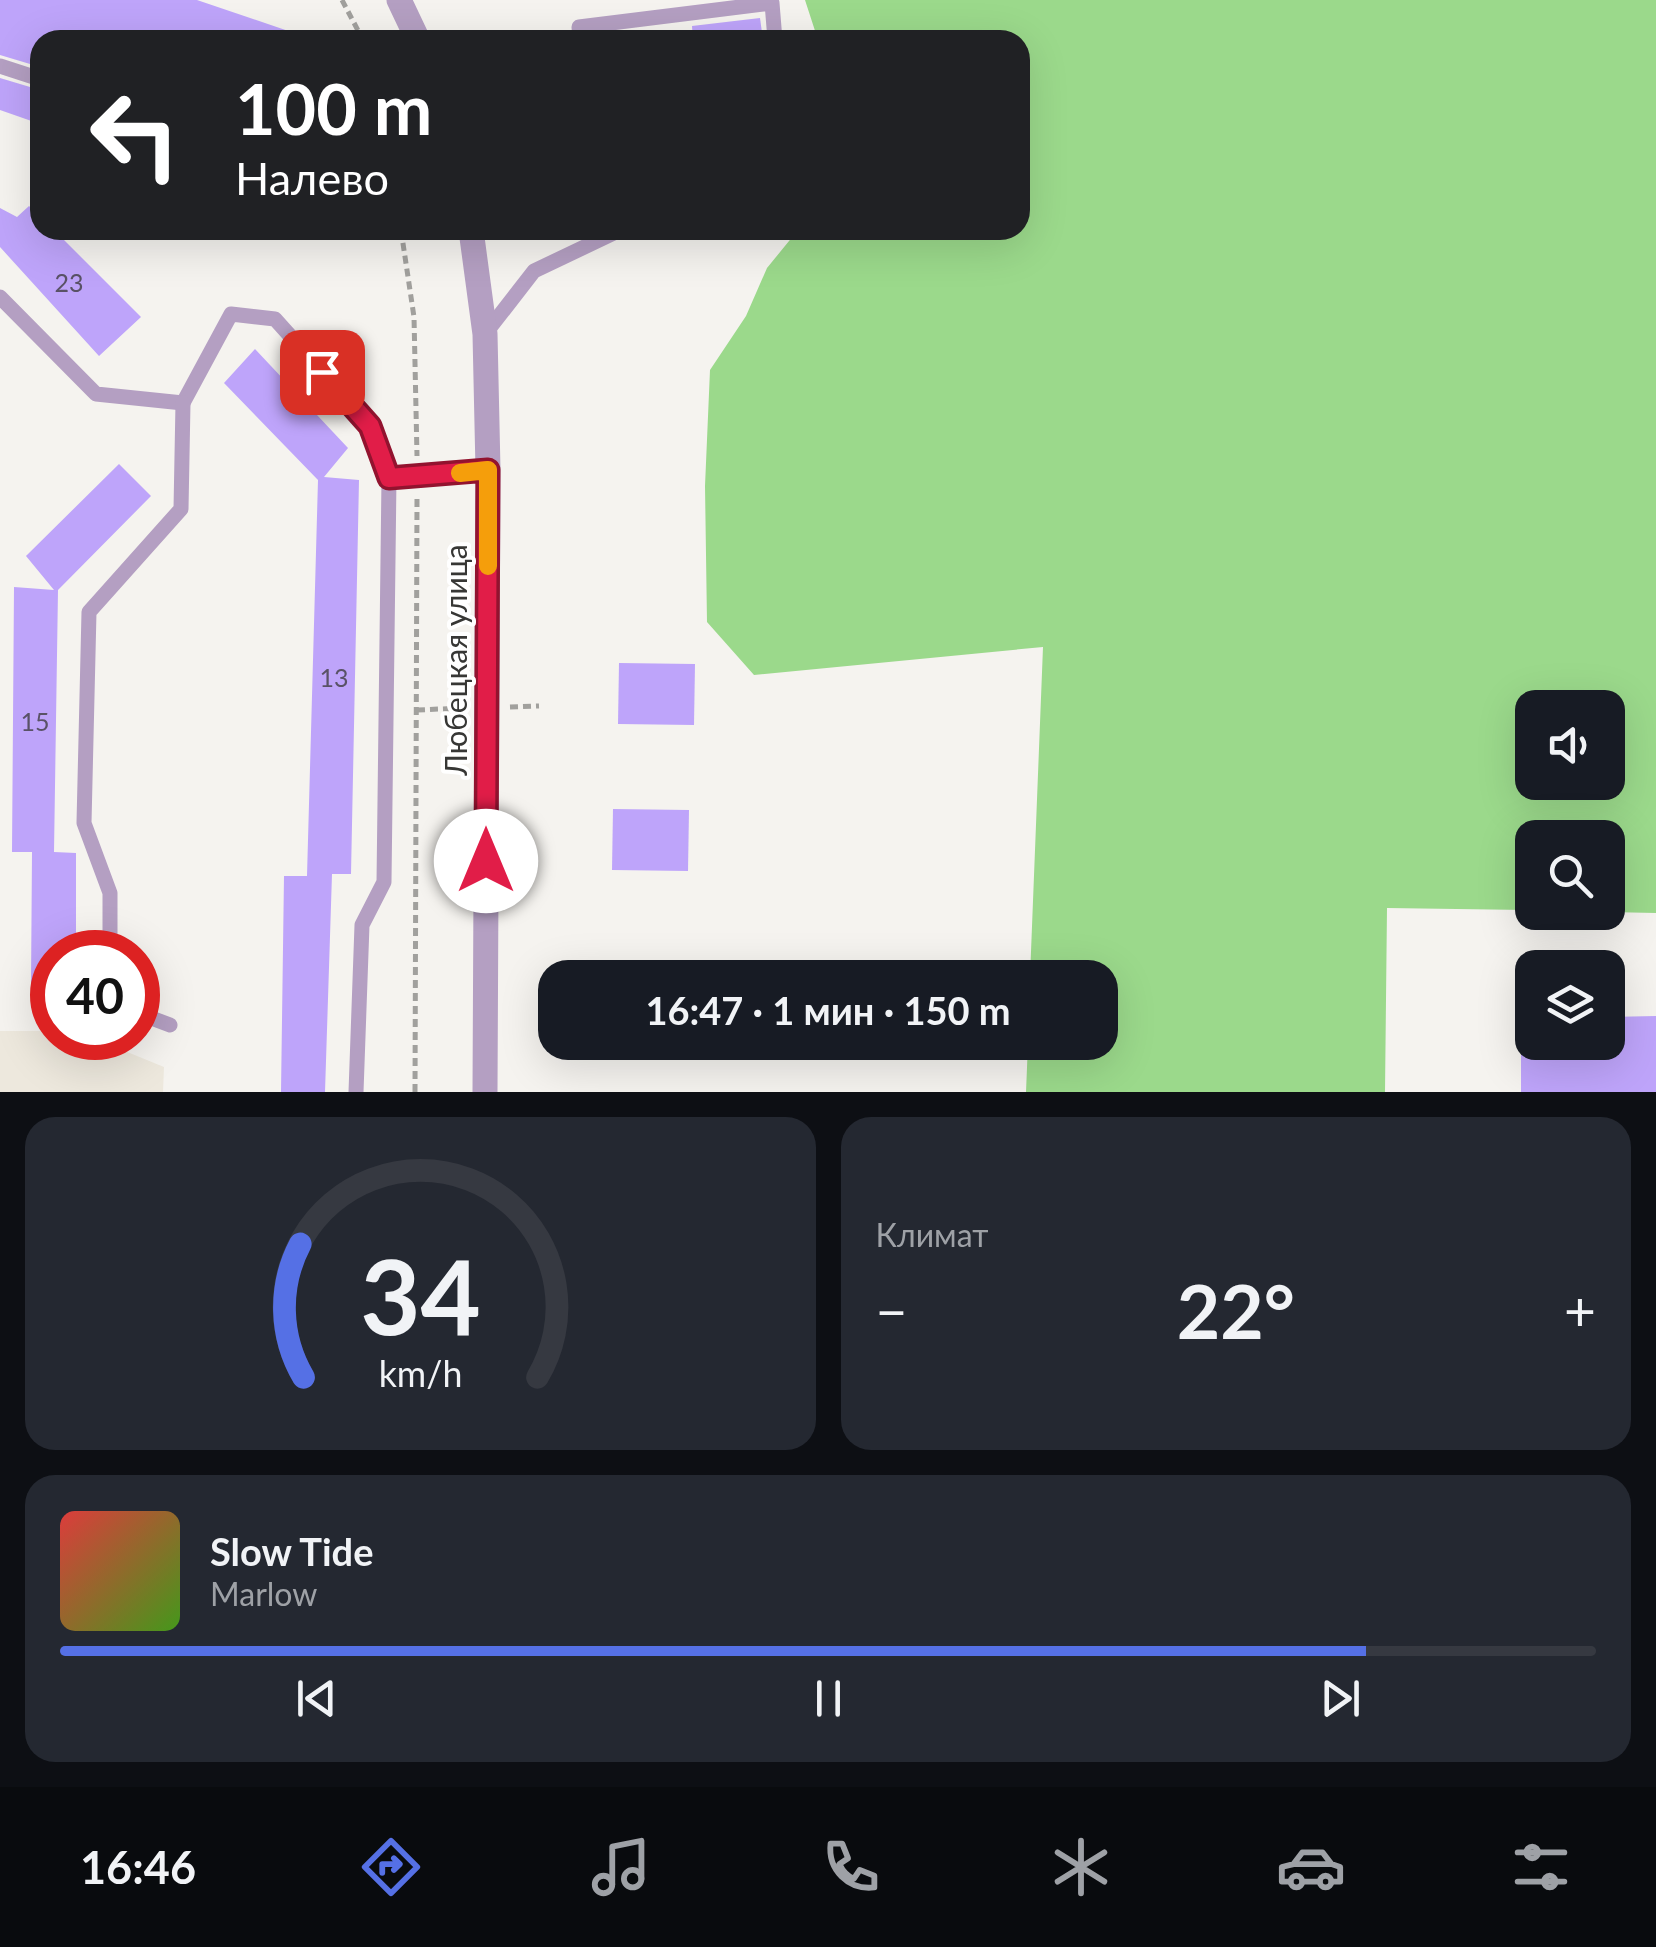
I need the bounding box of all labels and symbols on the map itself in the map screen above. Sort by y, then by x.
house number: 23 [54,267,84,297]
pin [280,330,365,415]
street label: Любецкая улица [437,544,473,777]
house number: 13 [319,662,349,692]
house number: 15 [20,706,50,736]
position arrow [434,809,538,913]
speed limit sign: 40 [30,930,160,1060]

